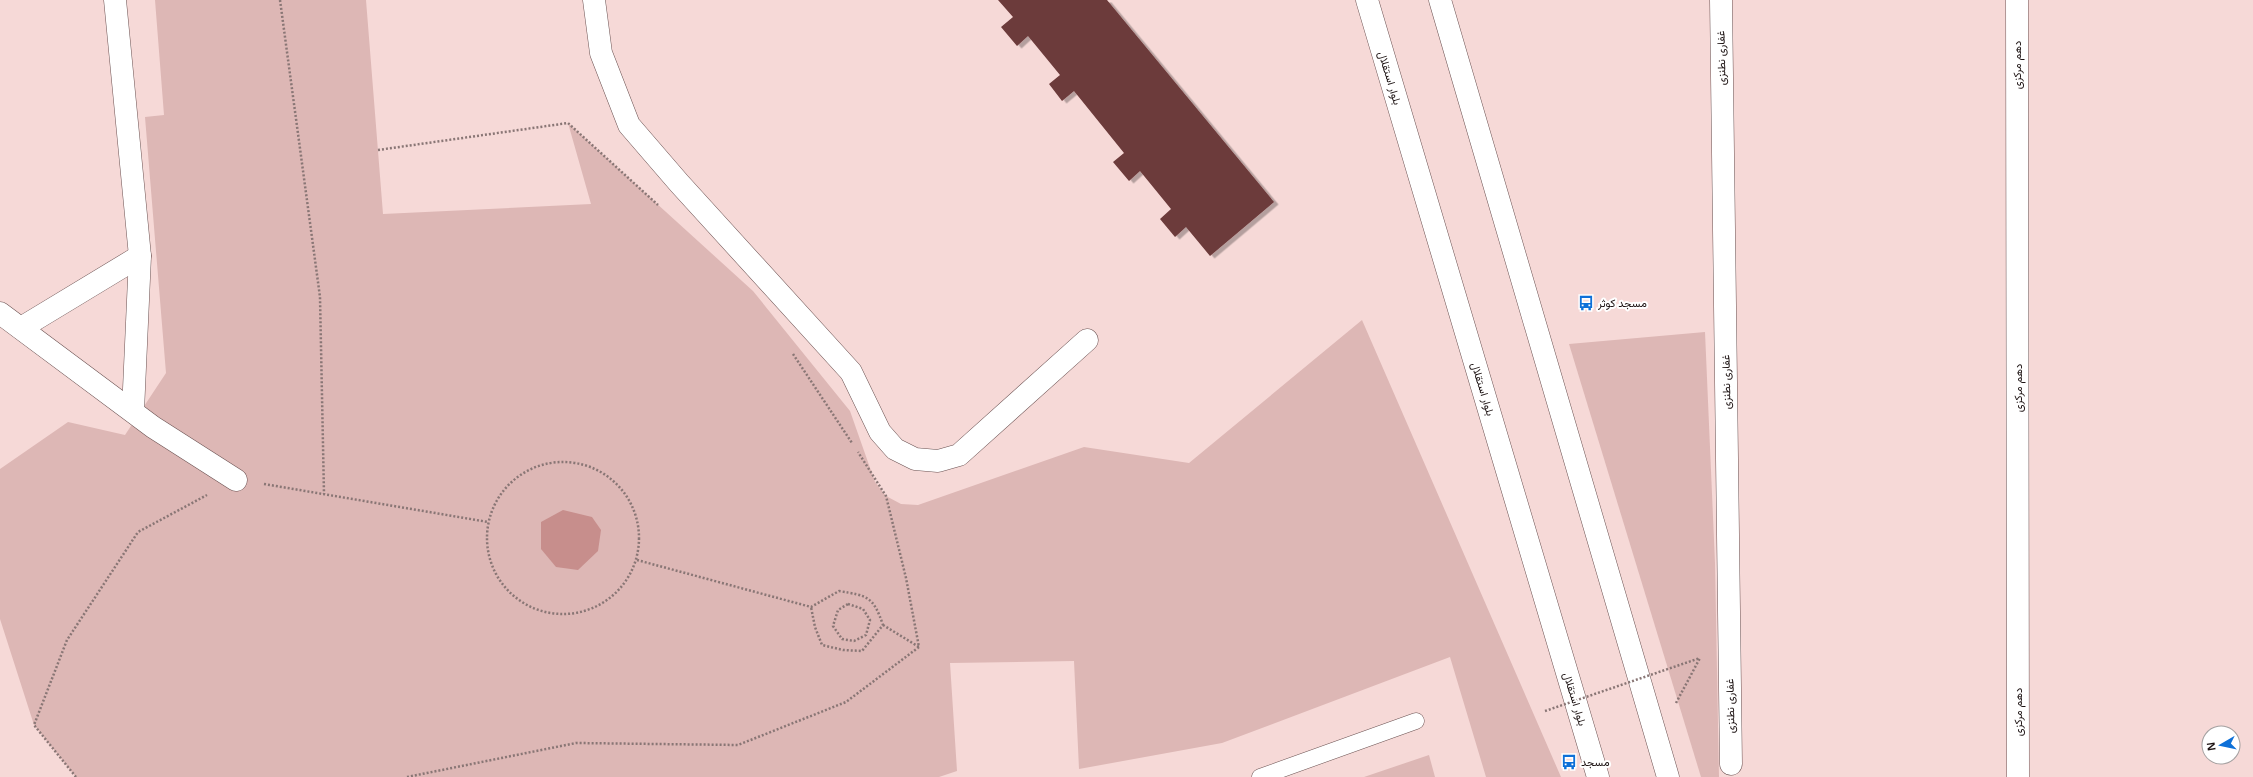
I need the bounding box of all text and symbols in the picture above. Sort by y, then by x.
street label: غفاری نطنزی [1713,30,1728,86]
street label: دهم مرکزی [2009,41,2025,89]
street label: بلوار استقلال [1375,49,1406,107]
bus stop icon: مسجد کوثر [1577,294,1595,312]
place label: مسجد کوثر [1597,295,1647,310]
street label: غفاری نطنزی [1718,354,1733,410]
street label: بلوار استقلال [1468,360,1499,418]
street label: دهم مرکزی [2010,364,2026,412]
street label: بلوار استقلال [1560,670,1591,728]
street label: غفاری نطنزی [1722,678,1737,734]
street label: دهم مرکزی [2010,688,2026,736]
north arrow [2201,725,2241,765]
text: N [2203,741,2219,752]
bus stop icon: مسجد [1560,753,1578,771]
place label: مسجد [1581,754,1610,769]

